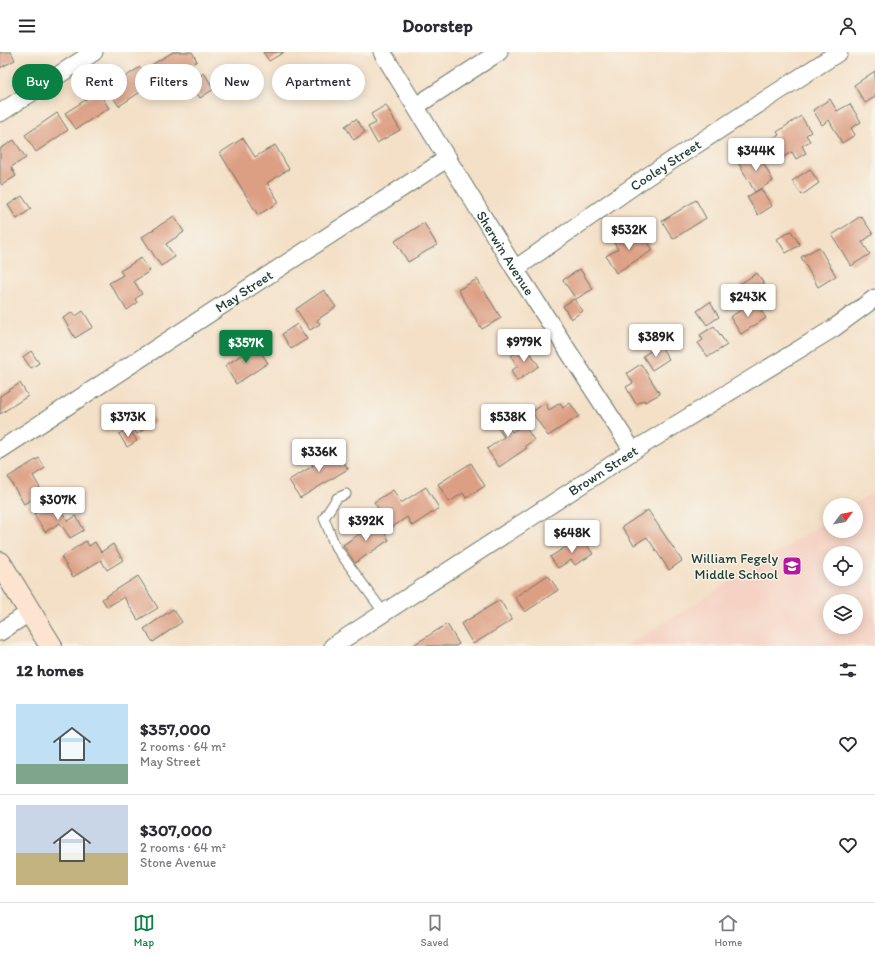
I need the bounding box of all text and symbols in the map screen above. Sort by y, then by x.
icon: menu [16,15,38,37]
text: Doorstep [402,15,473,37]
icon: person [837,15,859,37]
chip: Buy [12,64,63,100]
chip: Rent [71,64,127,100]
chip: Filters [135,64,202,100]
chip: New [210,64,264,100]
chip: Apartment [272,64,365,100]
street label: Cooley Street [627,136,704,194]
pin: $344K [728,138,784,172]
text: $344K [737,143,775,158]
street label: Sherwin Avenue [473,208,538,299]
pin: $532K [601,217,657,251]
text: $532K [611,222,647,237]
street label: May Street [212,266,276,316]
pin: $243K [720,284,776,318]
text: $243K [730,289,766,304]
pin: $389K [628,324,684,358]
pin: $979K [496,329,552,363]
text: $389K [638,329,674,344]
pin: $357K [218,330,274,364]
text: $979K [507,334,541,349]
text: $357K [228,335,264,350]
pin: $373K [100,404,156,438]
pin: $538K [480,404,536,438]
text: $373K [110,409,146,424]
text: $538K [490,409,526,424]
pin: $336K [291,439,347,473]
street label: Brown Street [565,442,641,499]
text: $336K [301,444,337,459]
pin: $307K [30,487,86,521]
text: $307K [40,492,76,507]
north arrow [823,498,863,538]
map controls [823,498,863,634]
pin: $392K [338,508,394,542]
text: $392K [348,513,384,528]
pin: $648K [544,520,600,554]
text: $648K [554,525,590,540]
button: locate [823,546,863,586]
place label: William Fegely Middle School [691,550,778,583]
school or university icon: William Fegely Middle School [781,555,803,577]
button: layers [823,594,863,634]
icon: filters [837,659,859,681]
text: 12 homes [16,660,84,680]
text: $357,000 [140,719,211,739]
icon: home [48,720,96,768]
icon: heart [837,733,859,755]
text: 2 rooms · 64 m² [140,739,226,754]
text: May Street [140,754,201,769]
text: $307,000 [140,820,212,840]
icon: home [48,821,96,869]
icon: heart [837,834,859,856]
text: 2 rooms · 64 m² [140,840,226,855]
text: Stone Avenue [140,855,216,870]
tab: Map [133,912,155,949]
tab: Saved [421,912,449,949]
tab: Home [714,912,742,949]

